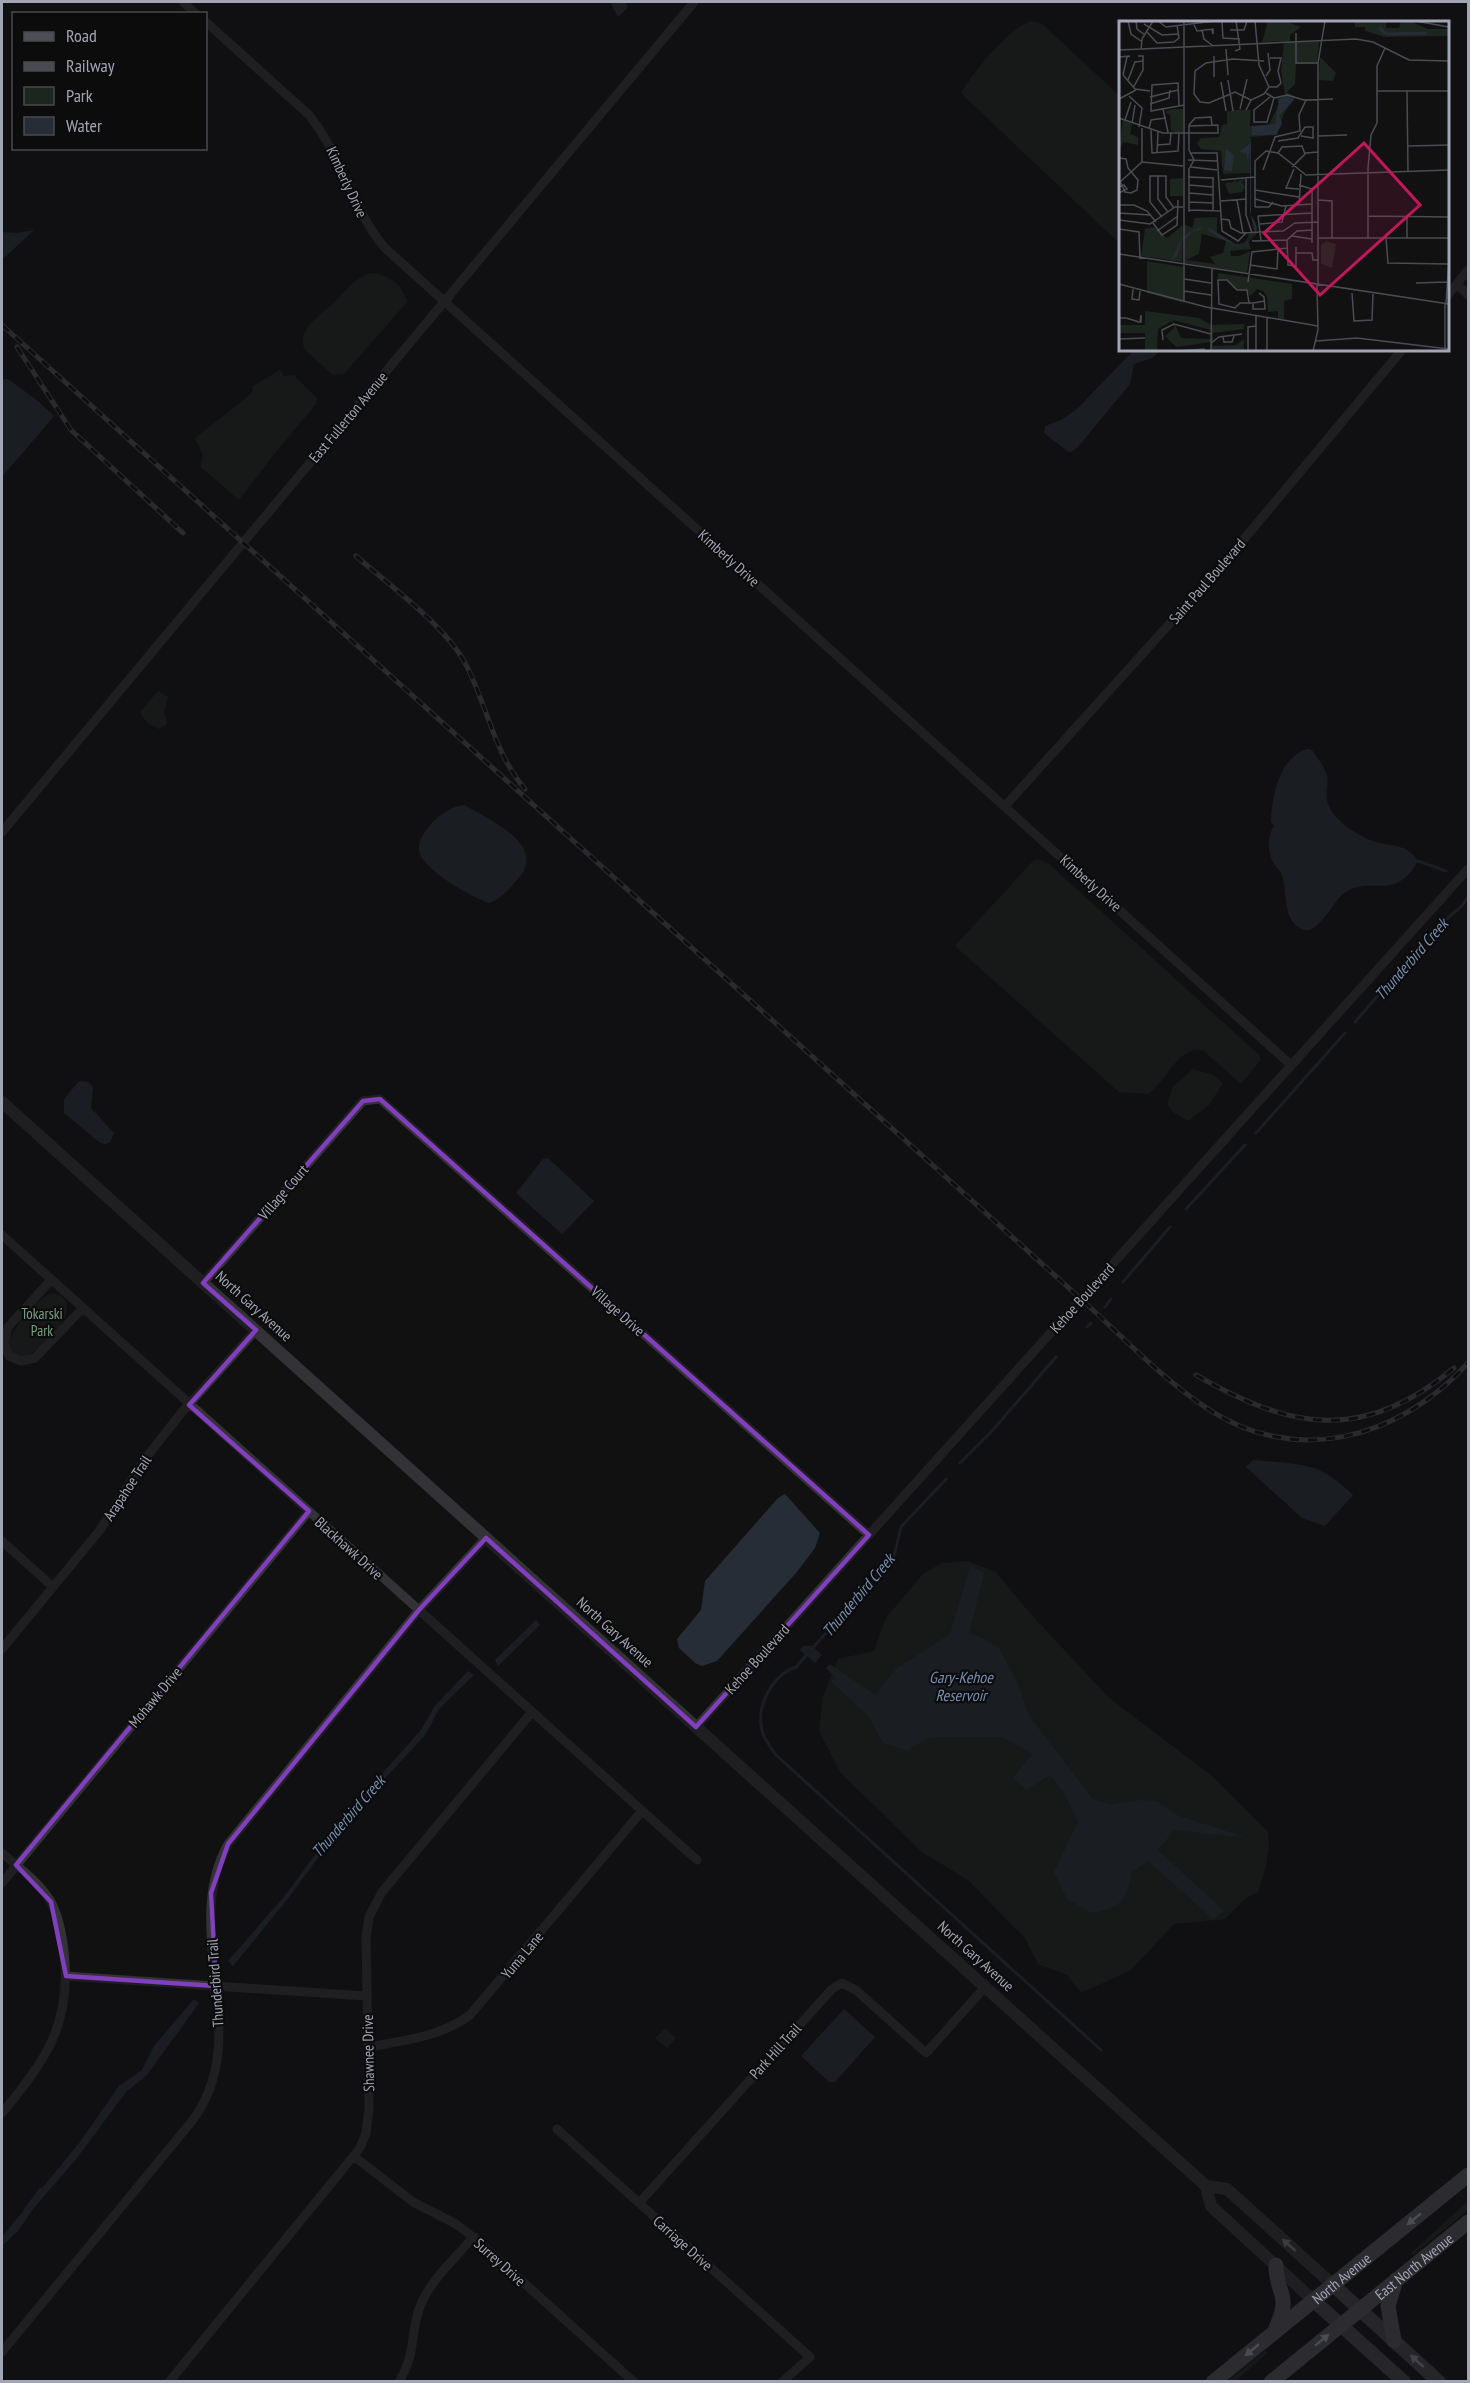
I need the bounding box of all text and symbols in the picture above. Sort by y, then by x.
legend [12,12,207,150]
inset map [1119,21,1449,351]
text: Road [66,24,97,47]
text: Railway [66,54,115,77]
text: Park [66,84,93,107]
text: Water [66,114,102,137]
street label: Kimberly Drive [322,143,372,221]
street label: East Fullerton Avenue [304,368,392,466]
street label: Kimberly Drive [694,525,764,591]
street label: Saint Paul Boulevard [1165,534,1249,628]
street label: Kimberly Drive [1056,850,1126,916]
water label: Thunderbird Creek [1370,913,1453,1004]
street label: Village Court [253,1160,312,1224]
street label: Kehoe Boulevard [1046,1259,1118,1337]
street label: North Gary Avenue [212,1267,296,1345]
street label: Village Drive [586,1281,649,1340]
park label: Tokarski Park [21,1304,63,1340]
street label: Arapahoe Trail [99,1451,155,1524]
street label: Blackhawk Drive [311,1512,387,1584]
water label: Thunderbird Creek [818,1548,900,1641]
street label: North Gary Avenue [573,1593,657,1671]
street label: Kehoe Boulevard [721,1620,793,1698]
street label: Mohawk Drive [124,1663,186,1731]
water label: Gary-Kehoe Reservoir [929,1667,994,1705]
water label: Thunderbird Creek [307,1770,390,1861]
street label: North Gary Avenue [934,1917,1018,1995]
street label: Yuma Lane [497,1927,547,1983]
street label: Thunderbird Trail [202,1938,228,2028]
street label: Shawnee Drive [358,2014,378,2092]
street label: Park Hill Trail [745,2019,805,2083]
street label: Carriage Drive [649,2211,717,2275]
one-way arrow [1406,2212,1422,2225]
street label: East North Avenue [1371,2229,1457,2303]
street label: Surrey Drive [470,2234,530,2290]
one-way arrow [1282,2239,1297,2252]
street label: North Avenue [1308,2248,1374,2308]
one-way arrow [1314,2333,1330,2346]
one-way arrow [1245,2343,1260,2356]
one-way arrow [1409,2354,1424,2368]

